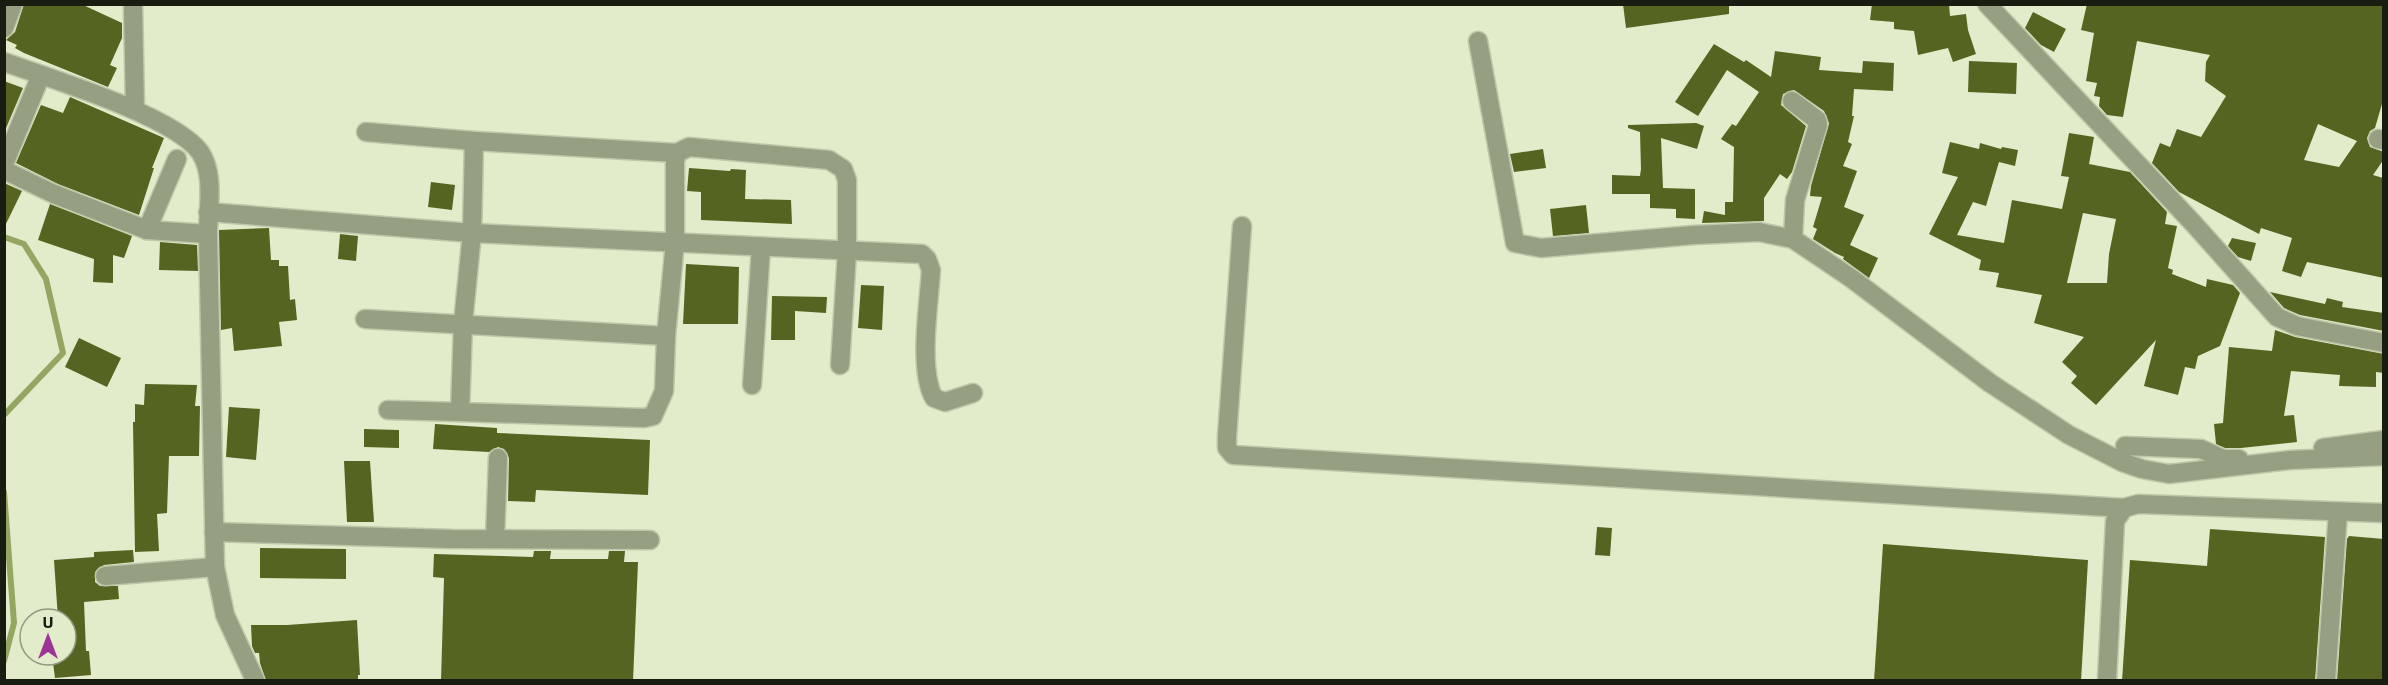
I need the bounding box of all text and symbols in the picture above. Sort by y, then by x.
north arrow [18,607,78,667]
text: U [43,612,53,631]

